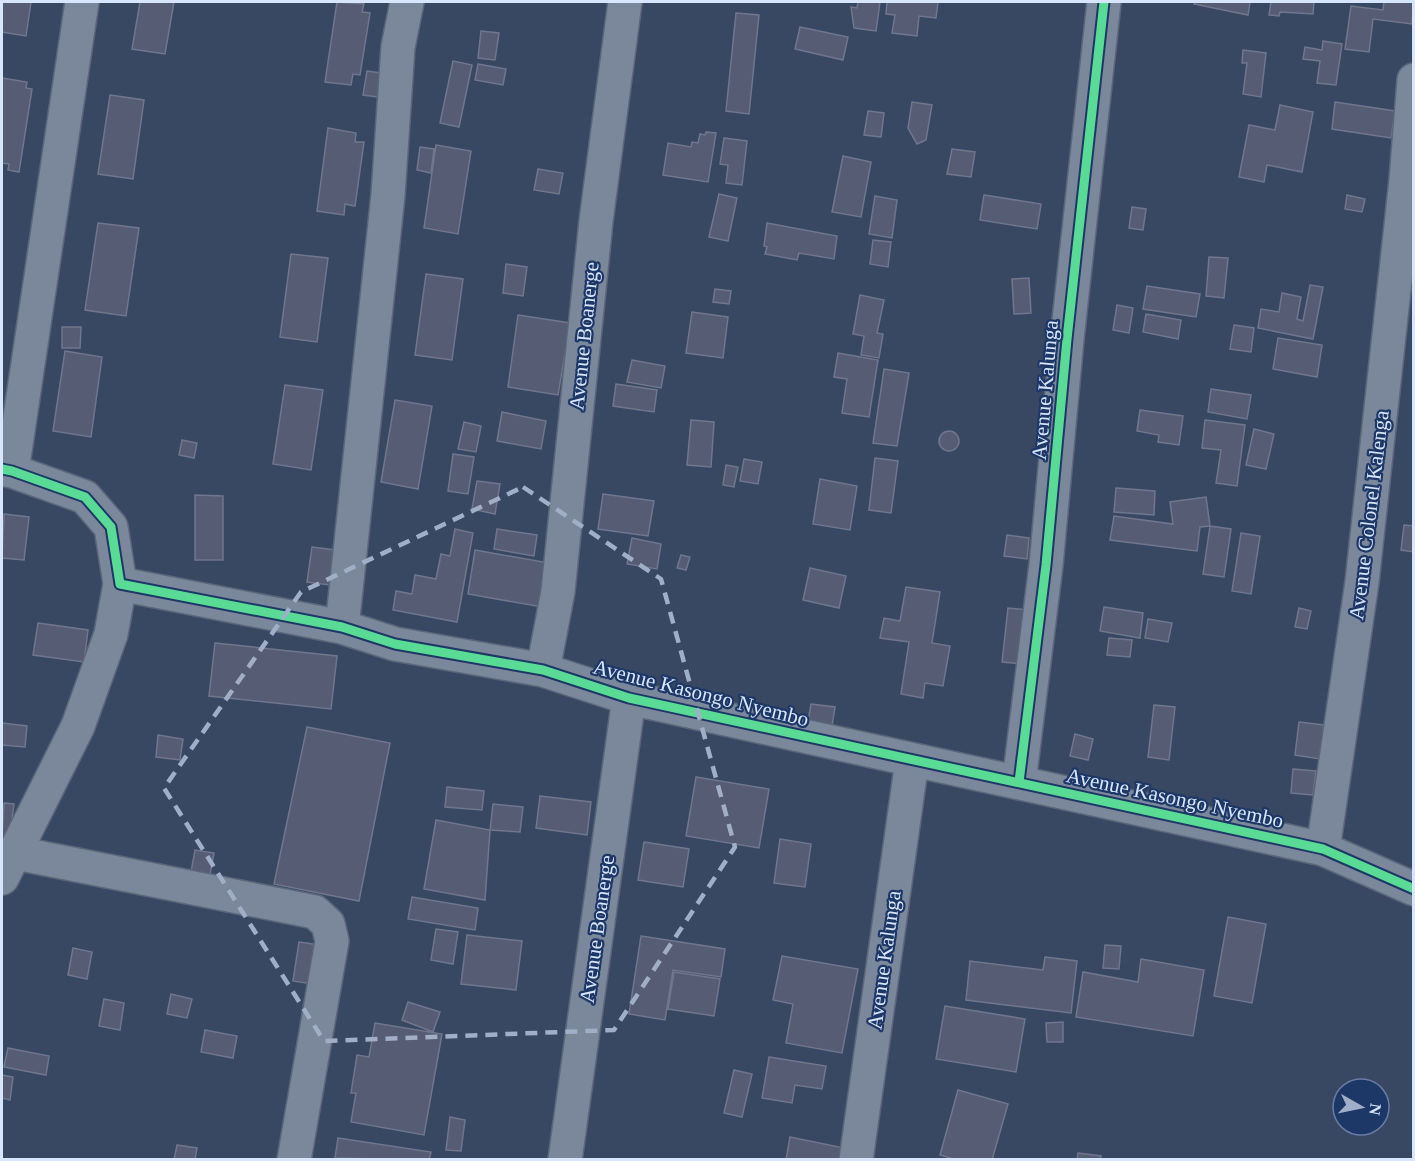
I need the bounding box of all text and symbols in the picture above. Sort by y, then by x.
street label: Avenue Boanerge [564,261,604,411]
street label: Avenue Kalunga [1027,318,1063,461]
street label: Avenue Colonel Kalenga [1344,408,1394,621]
street label: Avenue Kasongo Nyembo [591,655,811,731]
street label: Avenue Kasongo Nyembo [1064,763,1286,833]
street label: Avenue Boanerge [575,854,619,1004]
street label: Avenue Kalunga [862,888,906,1031]
north arrow [1331,1077,1391,1137]
text: N [1366,1102,1385,1117]

